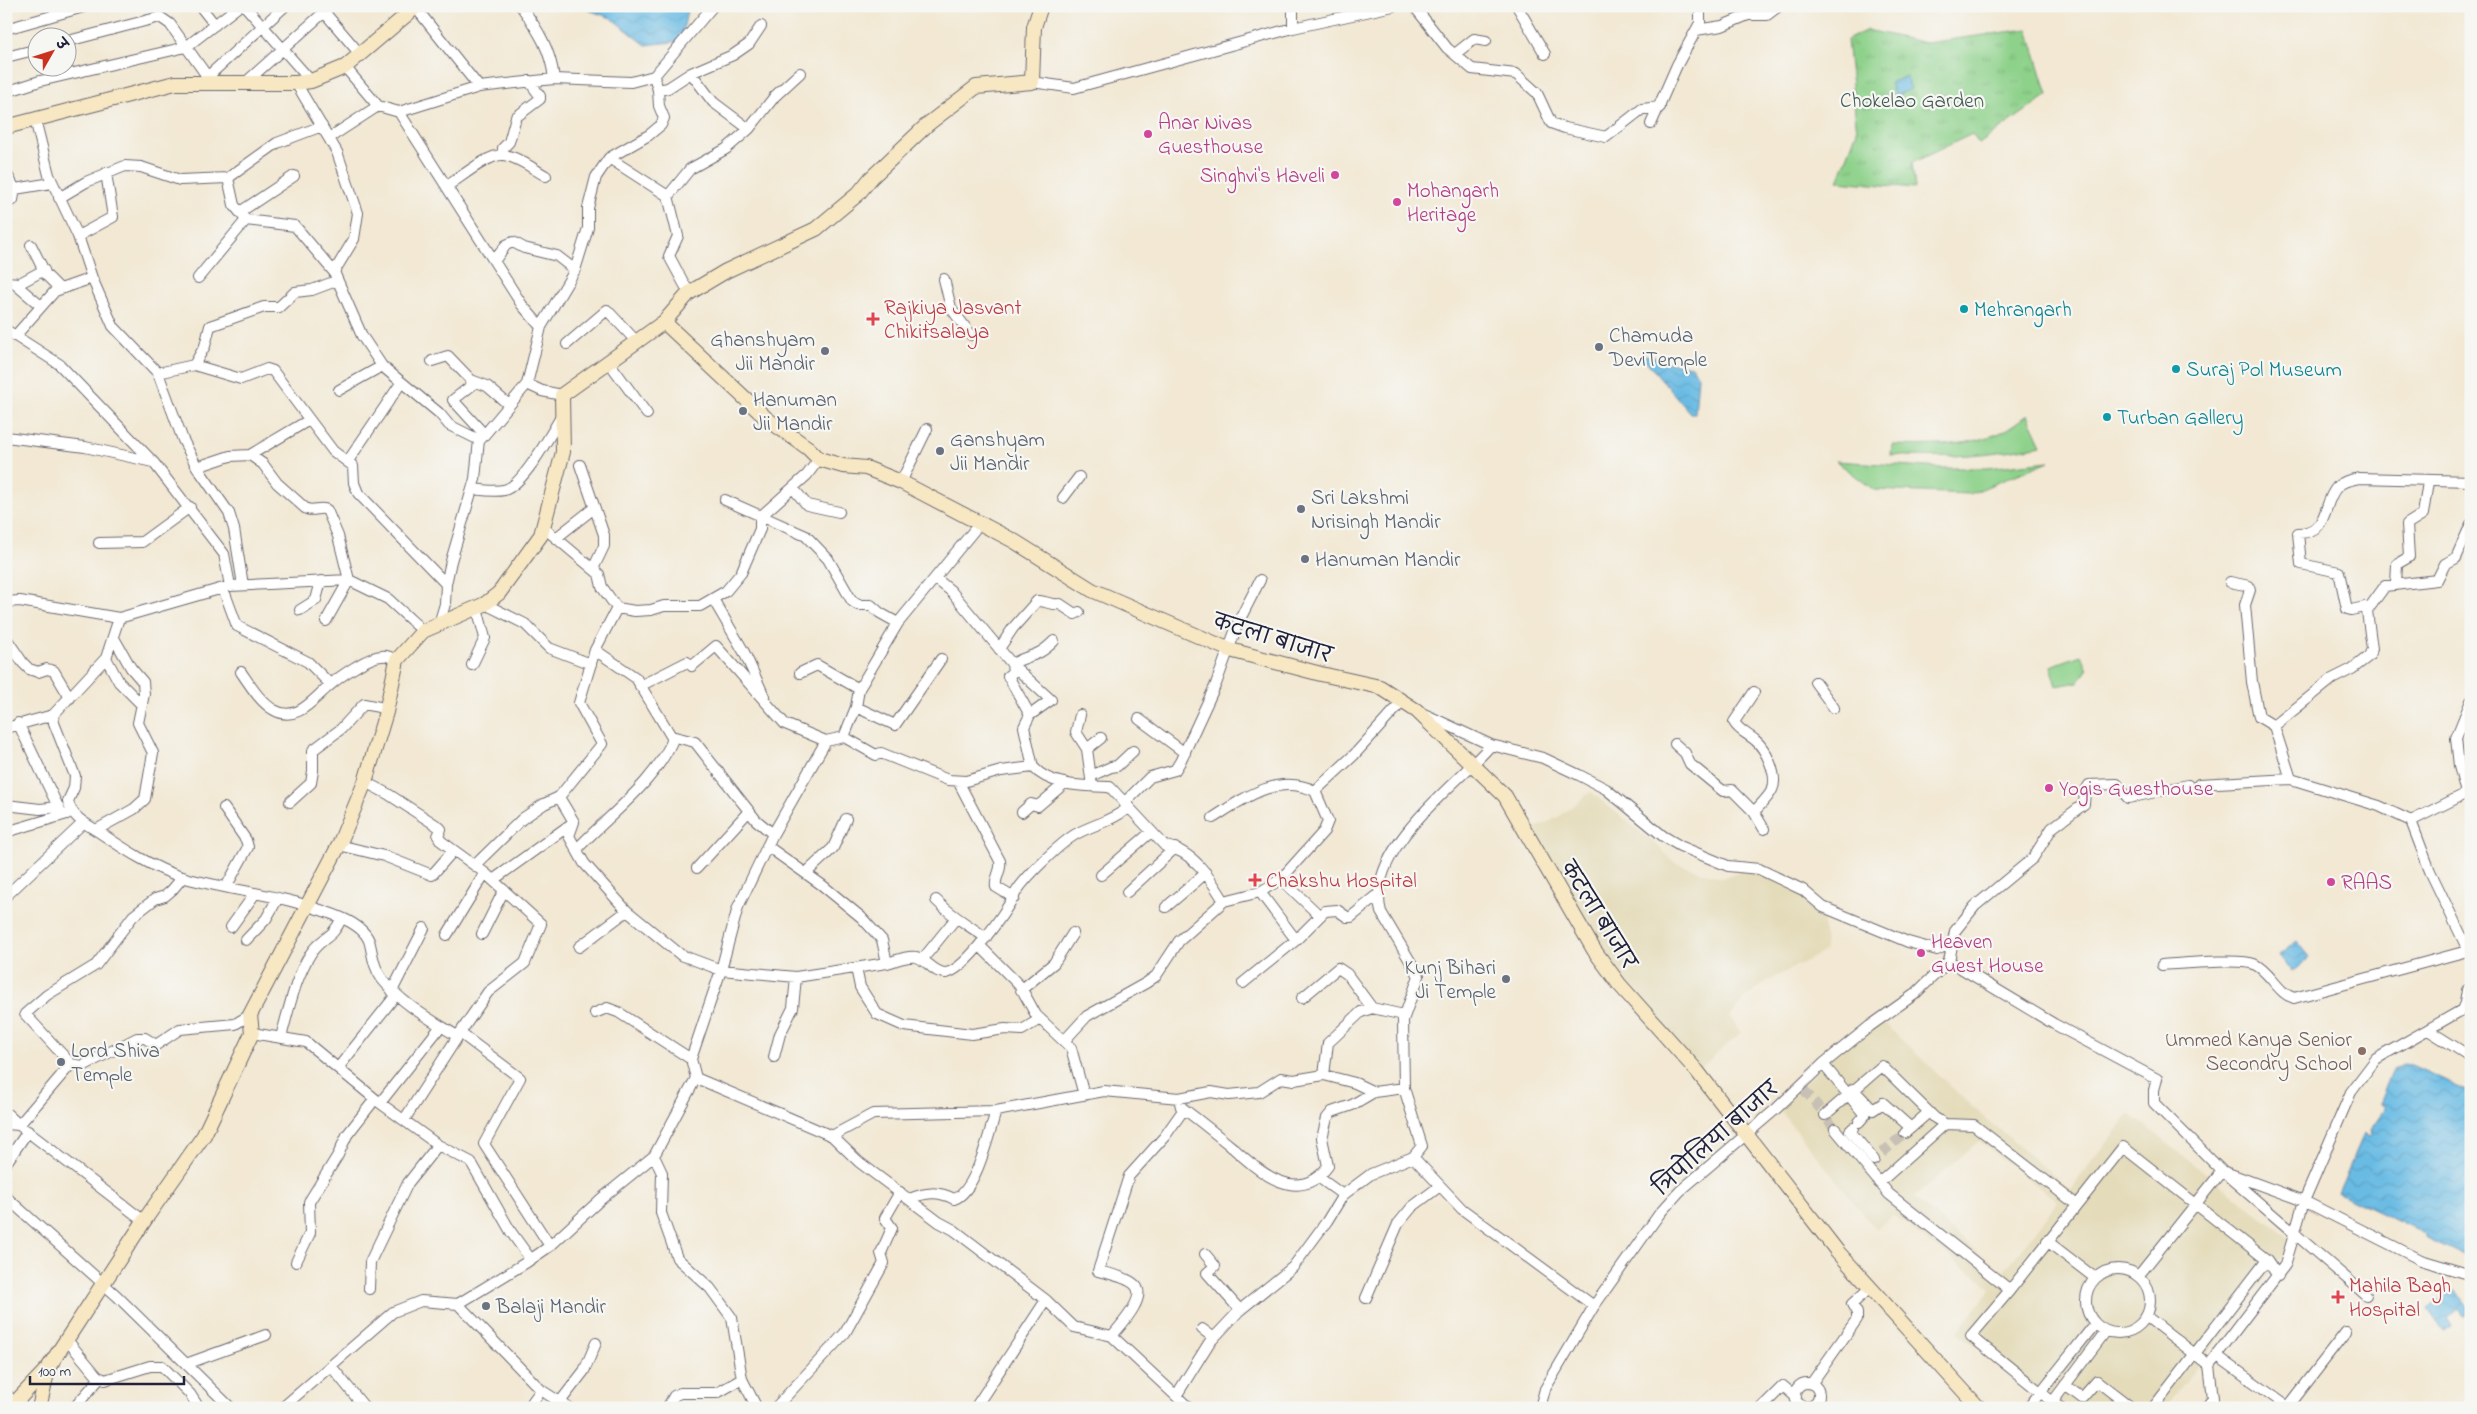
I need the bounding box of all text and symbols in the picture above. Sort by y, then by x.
north arrow [28,28,78,78]
text: उ [49,33,73,56]
park label: Chokelao Garden [1840,87,1984,117]
place label: Anar Nivas Guesthouse [1158,109,1264,163]
marker: Anar Nivas Guesthouse [1142,128,1154,140]
place label: Singhvi's Haveli [1200,162,1325,194]
marker: Singhvi's Haveli [1329,169,1341,181]
place label: Mohangarh Heritage [1407,177,1499,233]
marker: Mohangarh Heritage [1391,196,1403,208]
place label: Rajkiya Jasvant Chikitsalaya [884,294,1022,350]
place label: Mehrangarh [1974,296,2072,328]
marker: Mehrangarh [1958,303,1970,315]
marker: Rajkiya Jasvant Chikitsalaya [866,312,880,326]
place label: Chamuda DeviTemple [1608,322,1708,376]
place label: Ghanshyam Jii Mandir [710,326,815,380]
marker: Chamuda DeviTemple [1593,341,1605,353]
marker: Ghanshyam Jii Mandir [819,345,831,357]
place label: Suraj Pol Museum [2186,356,2342,386]
marker: Suraj Pol Museum [2170,363,2182,375]
place label: Hanuman Jii Mandir [753,386,837,440]
place label: Turban Gallery [2117,404,2243,436]
marker: Hanuman Jii Mandir [737,405,749,417]
marker: Turban Gallery [2101,411,2113,423]
place label: Ganshyam Jii Mandir [950,426,1045,480]
marker: Ganshyam Jii Mandir [934,445,946,457]
place label: Sri Lakshmi Nrisingh Mandir [1311,484,1441,540]
marker: Sri Lakshmi Nrisingh Mandir [1295,503,1307,515]
place label: Hanuman Mandir [1315,546,1461,576]
marker: Hanuman Mandir [1299,553,1311,565]
street label: कटला बाजार [1208,607,1337,673]
place label: Yogis Guesthouse [2059,775,2214,807]
marker: Yogis Guesthouse [2043,782,2055,794]
street label: कटला बाजार [1552,855,1643,977]
place label: Chakshu Hospital [1266,867,1417,897]
place label: RAAS [2341,869,2392,899]
marker: Chakshu Hospital [1248,873,1262,887]
marker: RAAS [2325,876,2337,888]
place label: Heaven Guest House [1931,928,2044,982]
marker: Heaven Guest House [1915,947,1927,959]
place label: Kunj Bihari Ji Temple [1405,954,1497,1008]
marker: Kunj Bihari Ji Temple [1500,973,1512,985]
place label: Ummed Kanya Senior Secondry School [2165,1026,2352,1082]
place label: Lord Shiva Temple [71,1037,160,1091]
marker: Ummed Kanya Senior Secondry School [2356,1045,2368,1057]
marker: Lord Shiva Temple [55,1056,67,1068]
street label: त्रिपोलिया बाजार [1645,1072,1788,1205]
place label: Mahila Bagh Hospital [2349,1272,2451,1326]
marker: Mahila Bagh Hospital [2331,1290,2345,1304]
place label: Balaji Mandir [495,1293,607,1323]
marker: Balaji Mandir [480,1300,492,1312]
scale bar [30,1354,184,1386]
text: 100 m [38,1361,71,1383]

